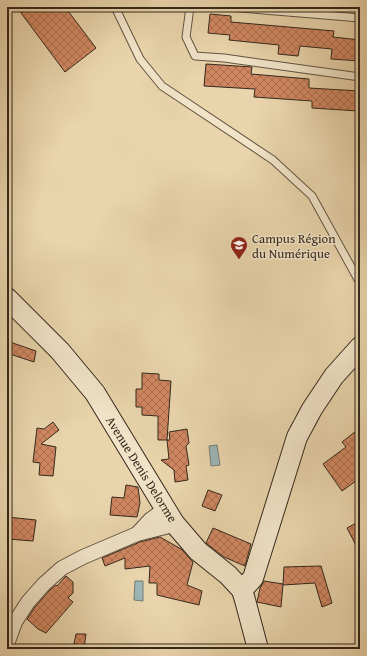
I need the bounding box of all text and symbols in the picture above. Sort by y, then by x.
place label: Campus Région du Numérique [252,229,336,263]
school or university icon: Campus Région du Numérique [229,235,249,260]
street label: Avenue Denis Delorme [101,412,182,526]

